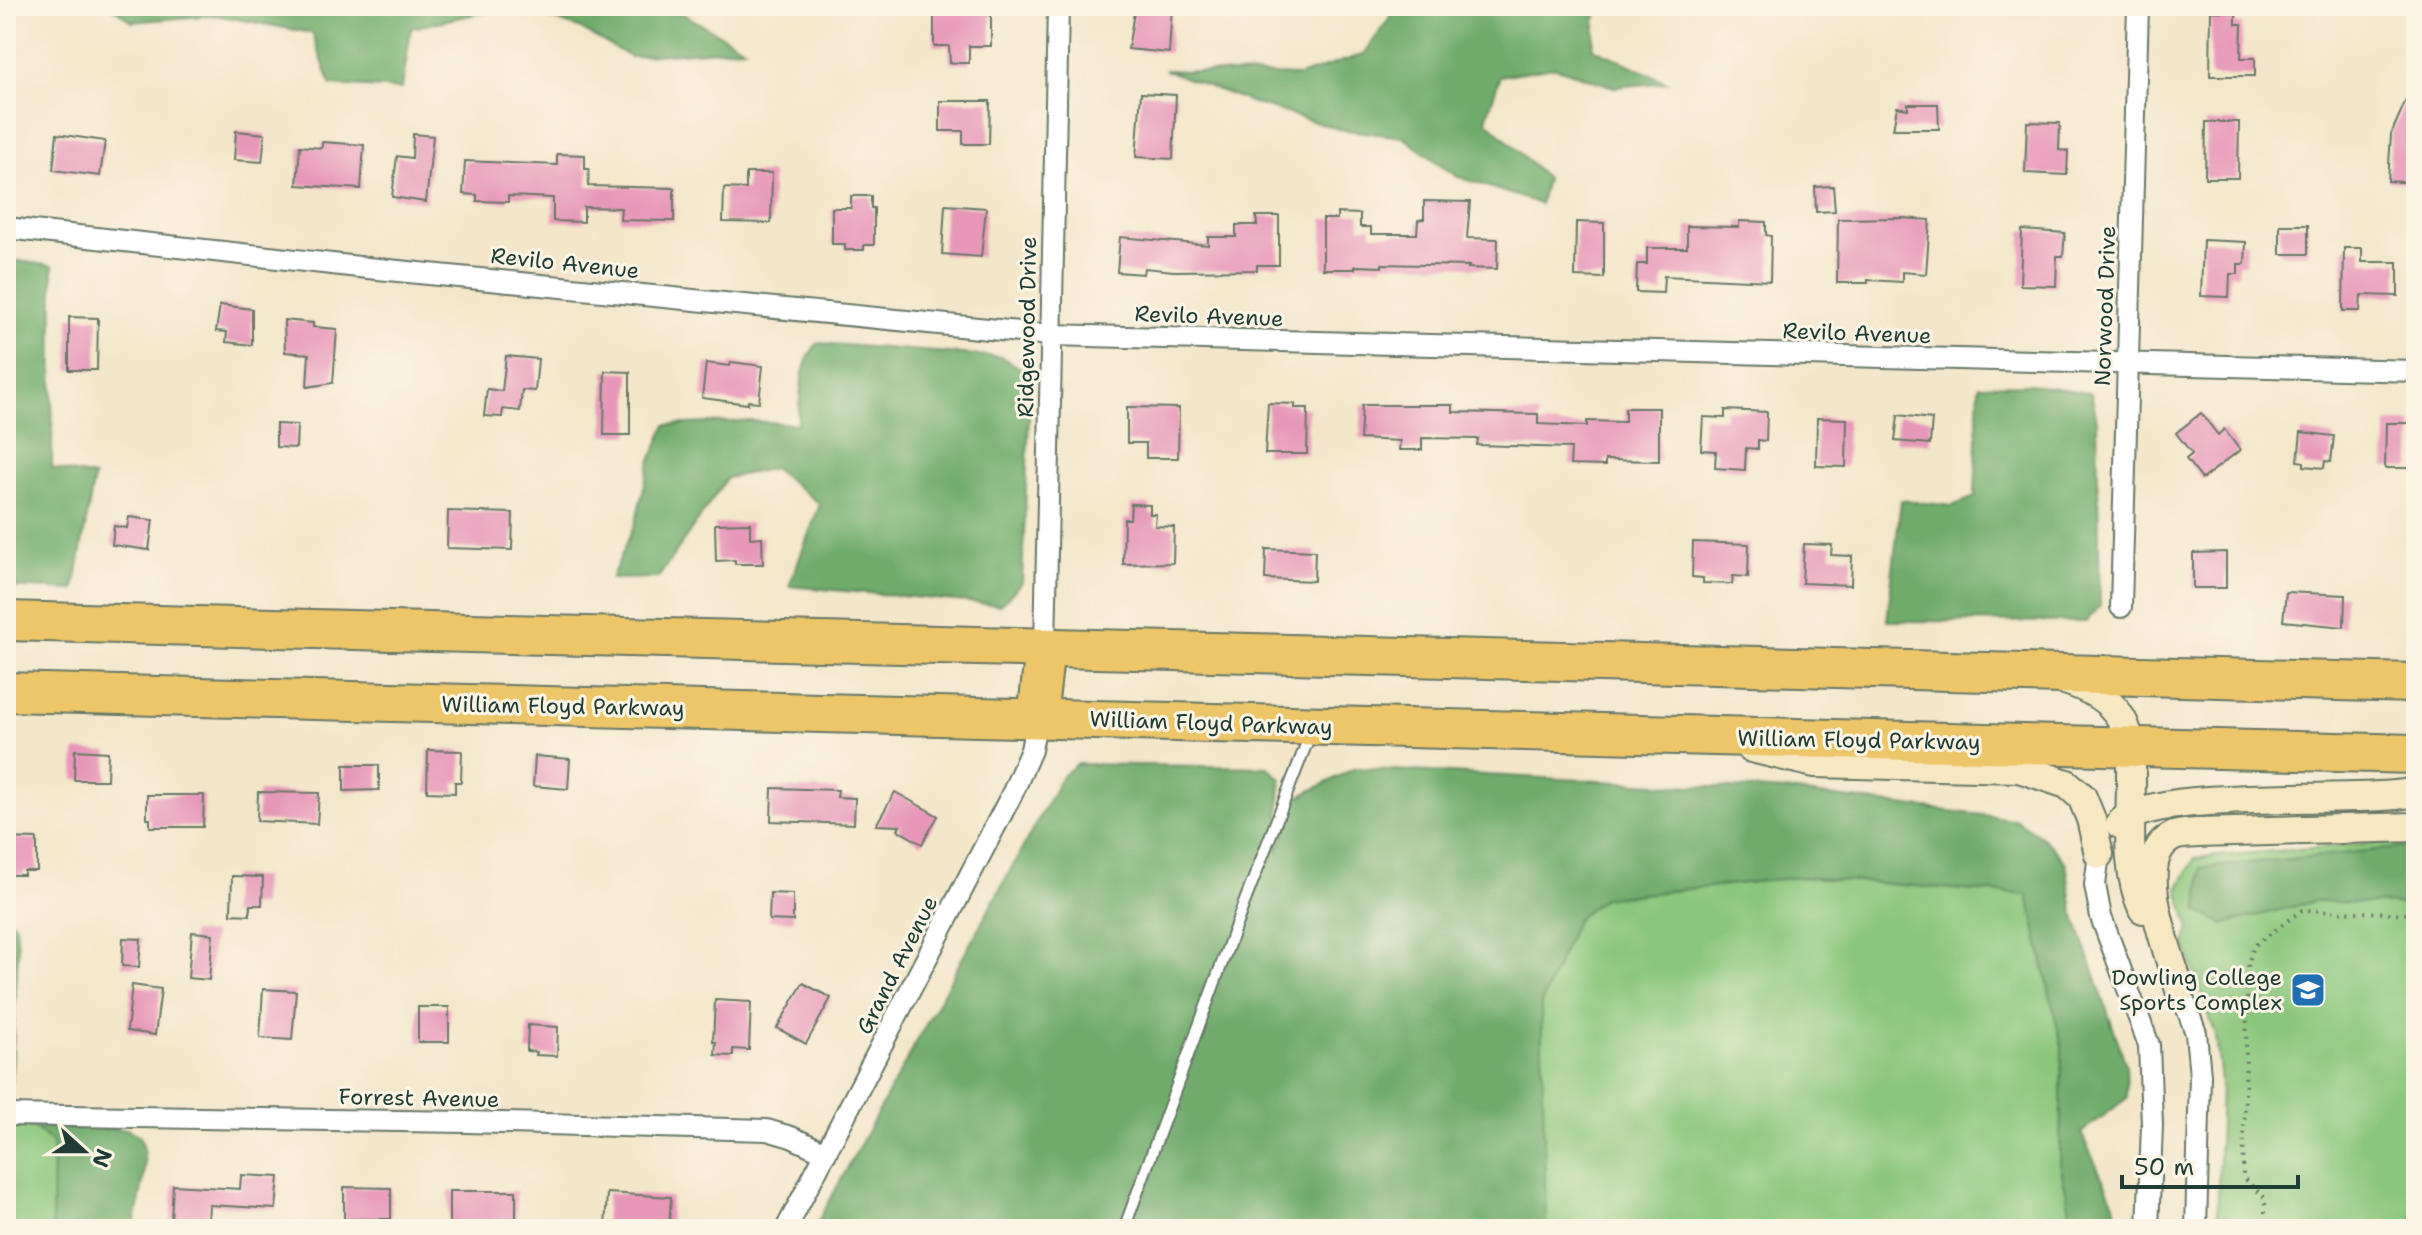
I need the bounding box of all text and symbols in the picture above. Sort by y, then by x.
street label: Norwood Drive [2088,225,2122,387]
street label: Ridgewood Drive [1011,236,1043,418]
street label: Revilo Avenue [489,241,641,285]
street label: Revilo Avenue [1134,299,1284,333]
street label: Revilo Avenue [1782,316,1932,350]
street label: William Floyd Parkway [441,689,685,723]
street label: William Floyd Parkway [1089,704,1333,742]
street label: William Floyd Parkway [1737,723,1981,757]
street label: Grand Avenue [850,891,944,1039]
place label: Dowling College Sports Complex [2111,963,2282,1017]
school or university icon: Dowling College Sports Complex [2289,971,2327,1009]
street label: Forrest Avenue [338,1082,500,1114]
north arrow [44,1111,124,1191]
scale bar [2122,1139,2298,1189]
text: N [86,1145,119,1171]
text: 50 m [2134,1151,2194,1183]

